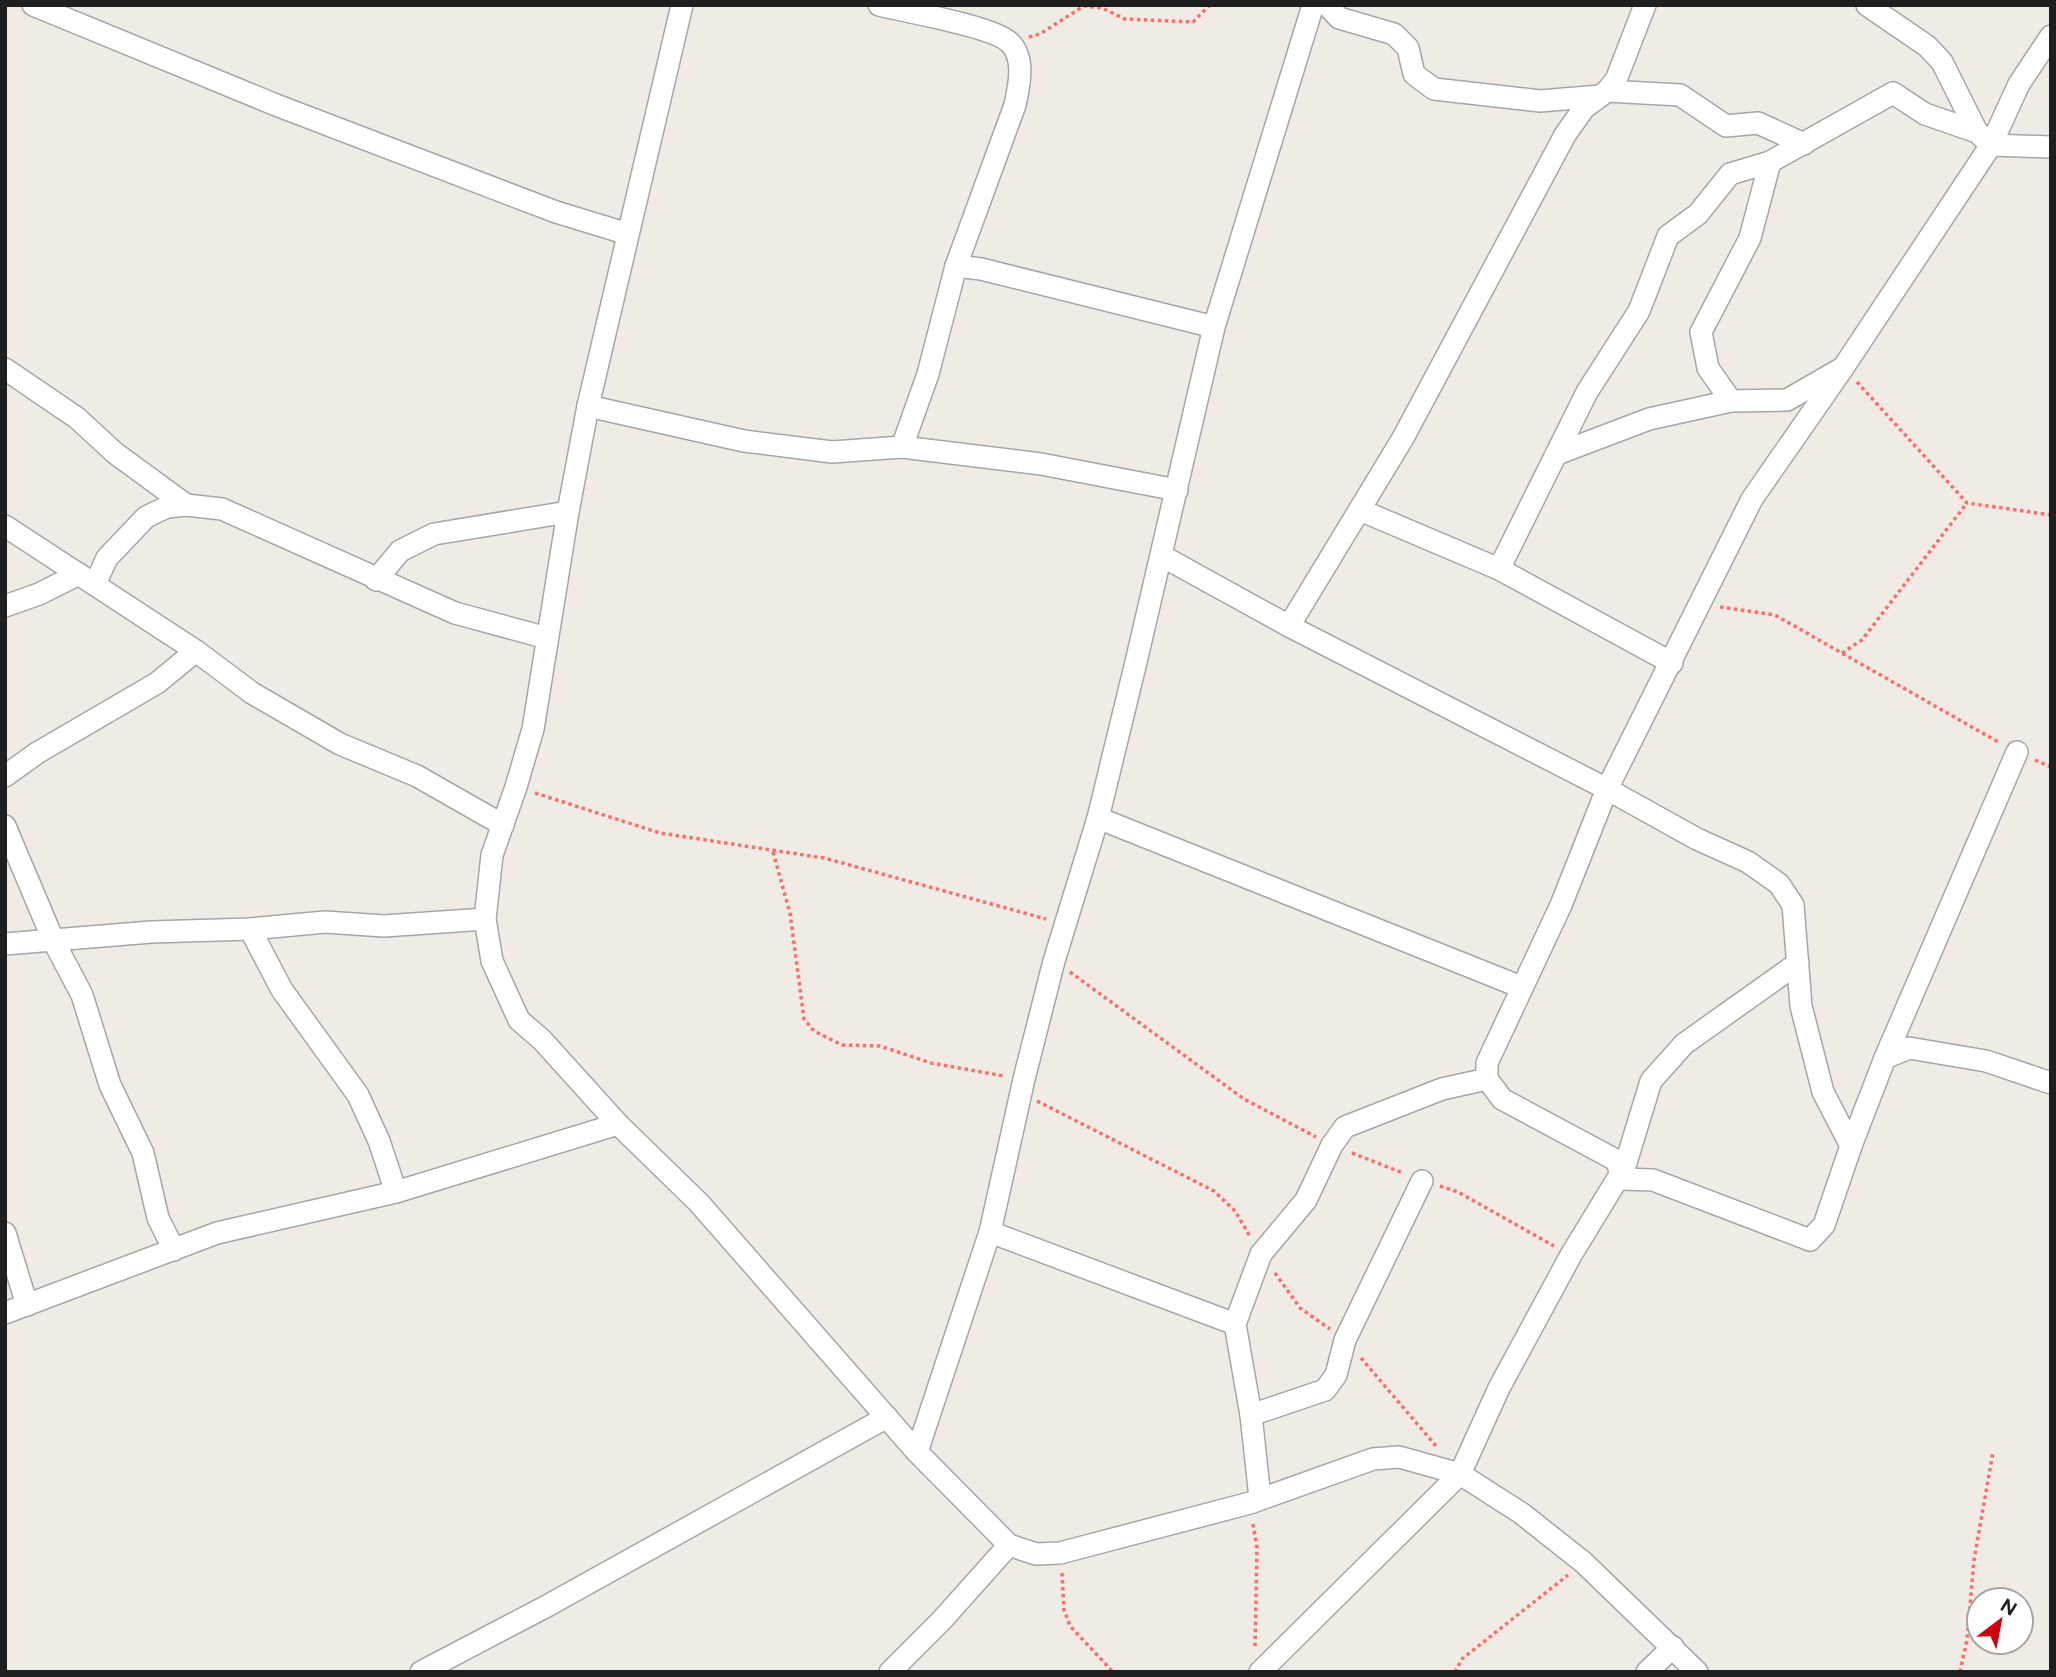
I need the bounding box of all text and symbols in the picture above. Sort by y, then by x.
north arrow [1965,1586,2035,1656]
text: N [1996,1593,2021,1621]

